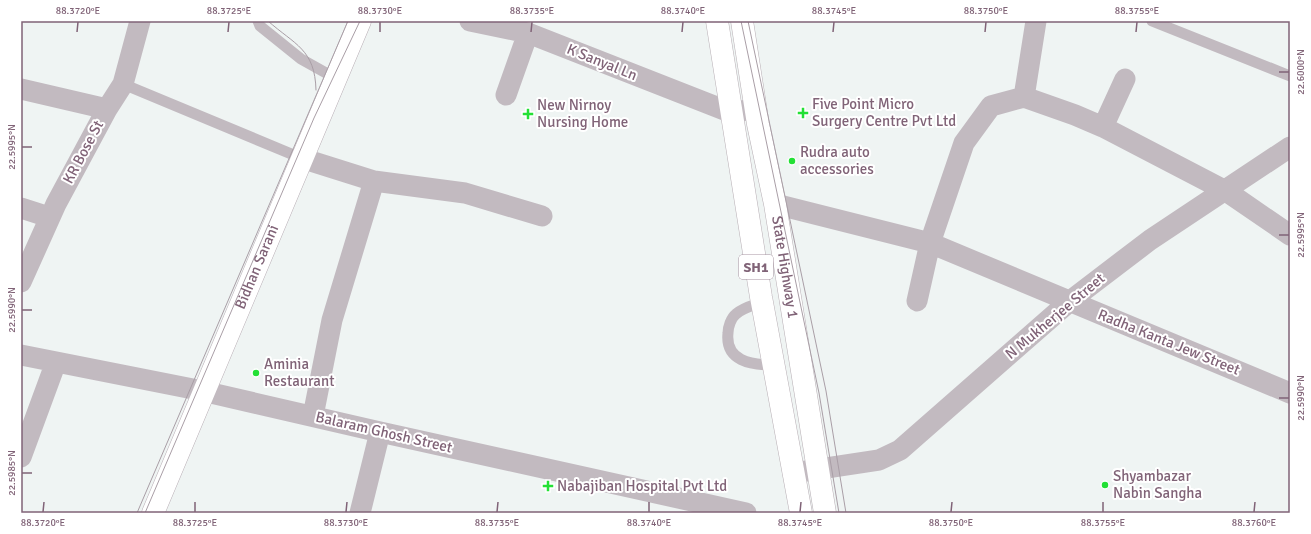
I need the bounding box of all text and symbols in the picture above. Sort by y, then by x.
text: 88.3720°E [56,5,101,17]
text: 88.3725°E [207,5,252,17]
text: 88.3730°E [358,5,403,17]
text: 88.3735°E [510,5,555,17]
text: 88.3740°E [661,5,706,17]
text: 88.3745°E [812,5,857,17]
text: 88.3750°E [964,5,1009,17]
text: 88.3755°E [1115,5,1160,17]
street label: K Sanyal Ln [564,40,640,84]
text: 22.6000°N [1295,49,1307,95]
place label: Five Point Micro Surgery Centre Pvt Ltd [812,95,956,130]
place label: New Nirnoy Nursing Home [537,96,628,131]
marker: Five Point Micro Surgery Centre Pvt Ltd [797,107,809,119]
marker: New Nirnoy Nursing Home [522,108,534,120]
street label: KR Bose St [59,117,107,187]
text: 22.5995°N [6,124,18,170]
place label: Rudra auto accessories [800,143,874,178]
marker: Rudra auto accessories [787,156,797,166]
text: 22.5995°N [1295,212,1307,258]
street label: State Highway 1 [768,215,802,320]
street label: Bidhan Sarani [231,222,282,312]
road number: SH1 [739,255,773,279]
street label: N Mukherjee Street [1002,269,1108,363]
text: 22.5990°N [6,287,18,333]
street label: Radha Kanta Jew Street [1095,305,1243,379]
place label: Aminia Restaurant [264,355,334,390]
marker: Aminia Restaurant [251,368,261,378]
text: 22.5990°N [1295,375,1307,421]
street label: Balaram Ghosh Street [314,408,454,456]
text: 22.5985°N [6,450,18,496]
place label: Shyambazar Nabin Sangha [1113,467,1202,502]
place label: Nabajiban Hospital Pvt Ltd [557,477,727,495]
marker: Nabajiban Hospital Pvt Ltd [542,480,554,492]
marker: Shyambazar Nabin Sangha [1100,480,1110,490]
text: 88.3720°E [21,517,66,529]
text: 88.3725°E [173,517,218,529]
text: 88.3730°E [324,517,369,529]
text: 88.3735°E [475,517,520,529]
text: 88.3740°E [627,517,672,529]
text: 88.3745°E [778,517,823,529]
text: 88.3750°E [929,517,974,529]
text: 88.3755°E [1081,517,1126,529]
text: 88.3760°E [1232,517,1277,529]

